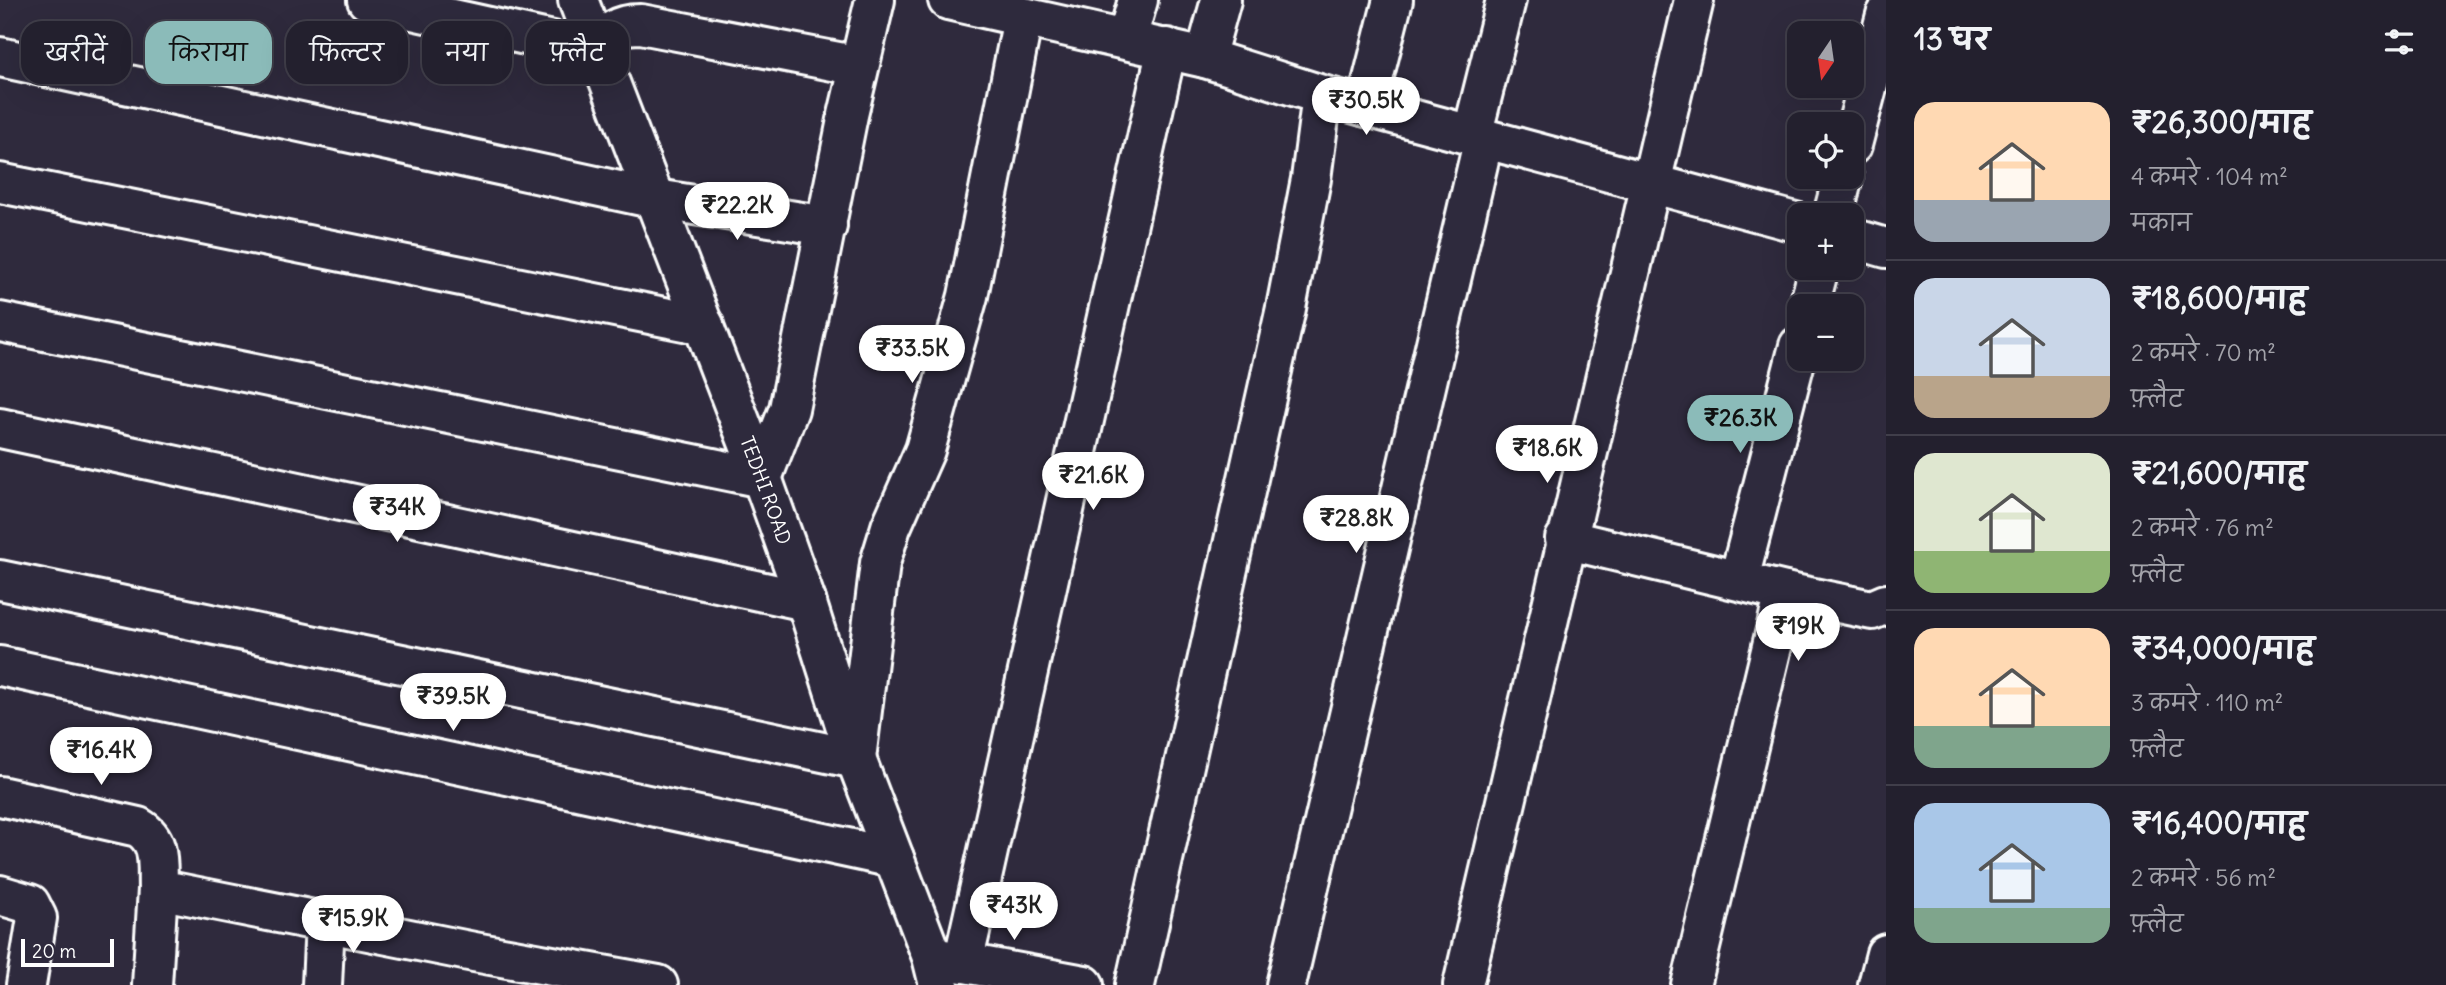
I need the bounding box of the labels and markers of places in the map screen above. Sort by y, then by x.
pin: ₹30.5K [1309,78,1423,137]
pin: ₹22.2K [680,182,794,242]
pin: ₹33.5K [855,326,969,385]
pin: ₹26.3K [1683,396,1797,455]
pin: ₹18.6K [1490,426,1604,485]
pin: ₹21.6K [1036,452,1150,512]
pin: ₹34K [356,484,438,544]
pin: ₹28.8K [1299,496,1413,555]
pin: ₹19K [1757,604,1839,663]
pin: ₹39.5K [396,674,510,733]
pin: ₹16.4K [44,728,158,787]
pin: ₹43K [973,883,1055,942]
pin: ₹15.9K [296,895,410,955]

